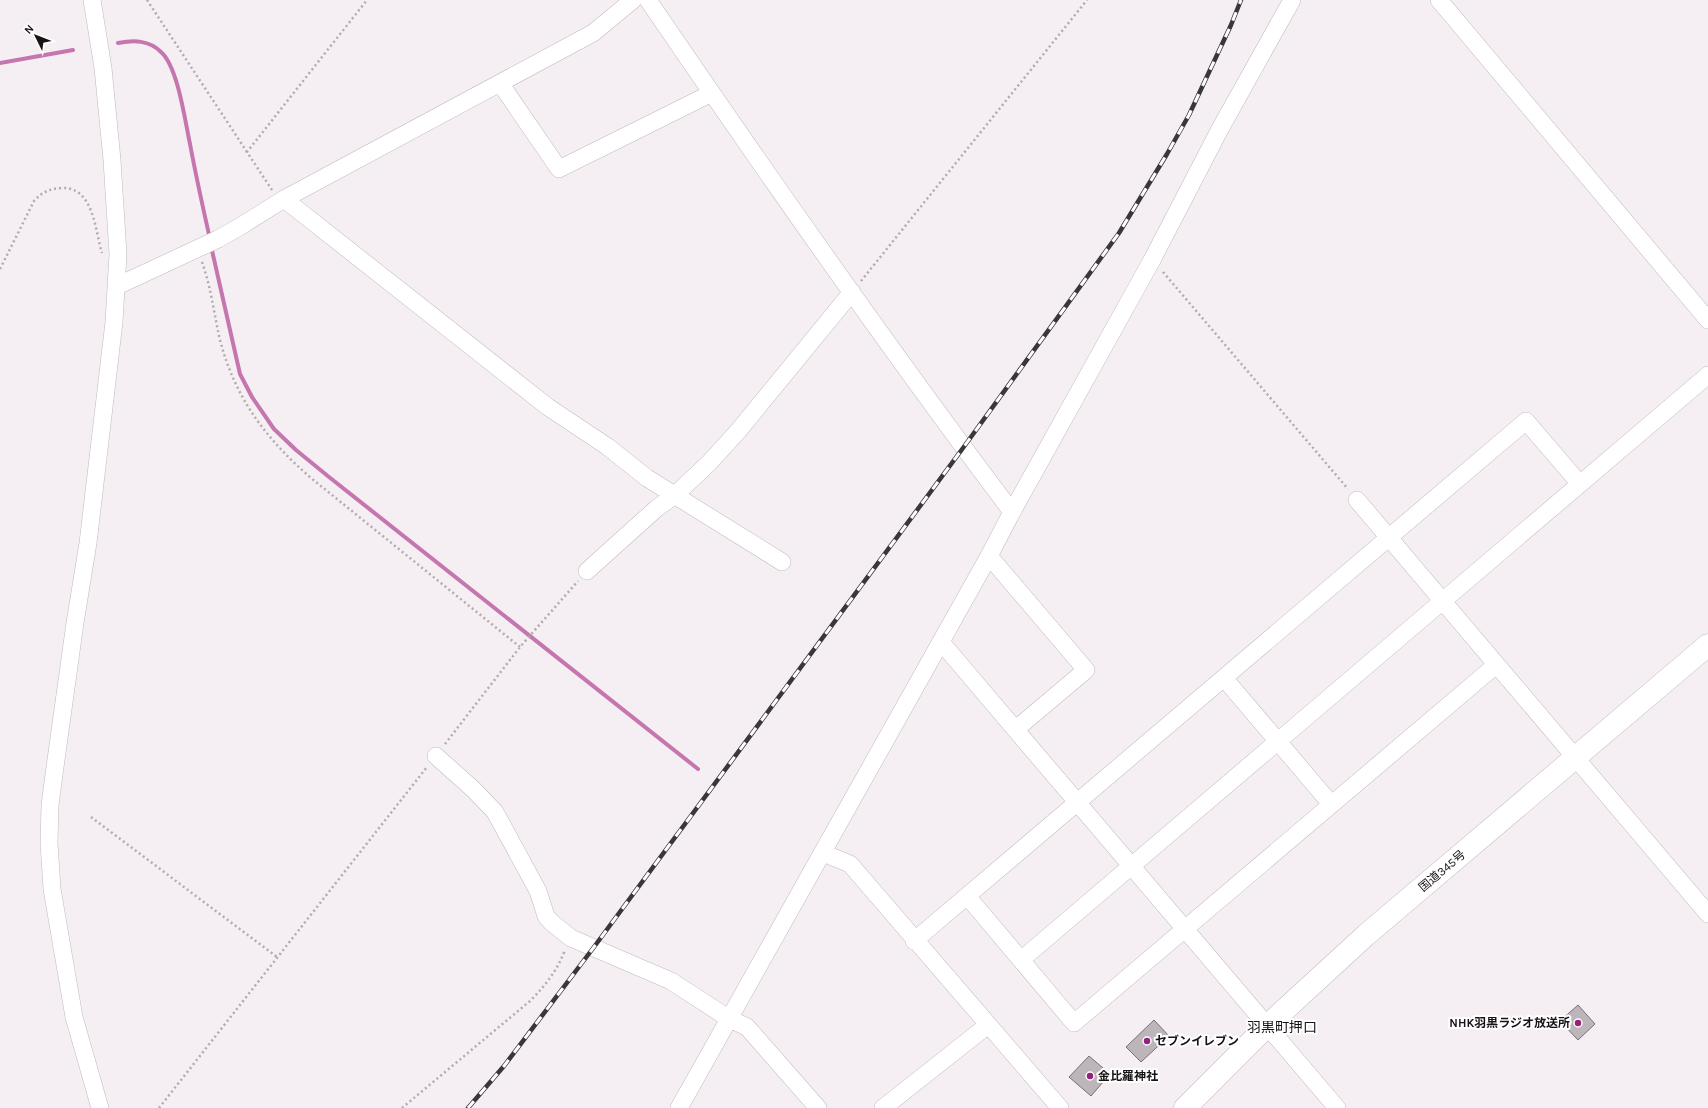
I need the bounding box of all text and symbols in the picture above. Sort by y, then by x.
north arrow [16,16,56,56]
text: N [22,22,36,37]
street label: 国道345号 [1416,847,1468,895]
place label: NHK羽黒ラジオ放送所 [1449,1016,1570,1030]
marker: NHK羽黒ラジオ放送所 [1573,1018,1583,1028]
district label: 羽黒町押口 [1247,1019,1317,1036]
place label: セブンイレブン [1155,1034,1239,1048]
marker: セブンイレブン [1142,1036,1152,1046]
place label: 金比羅神社 [1098,1069,1158,1083]
marker: 金比羅神社 [1085,1071,1095,1081]

